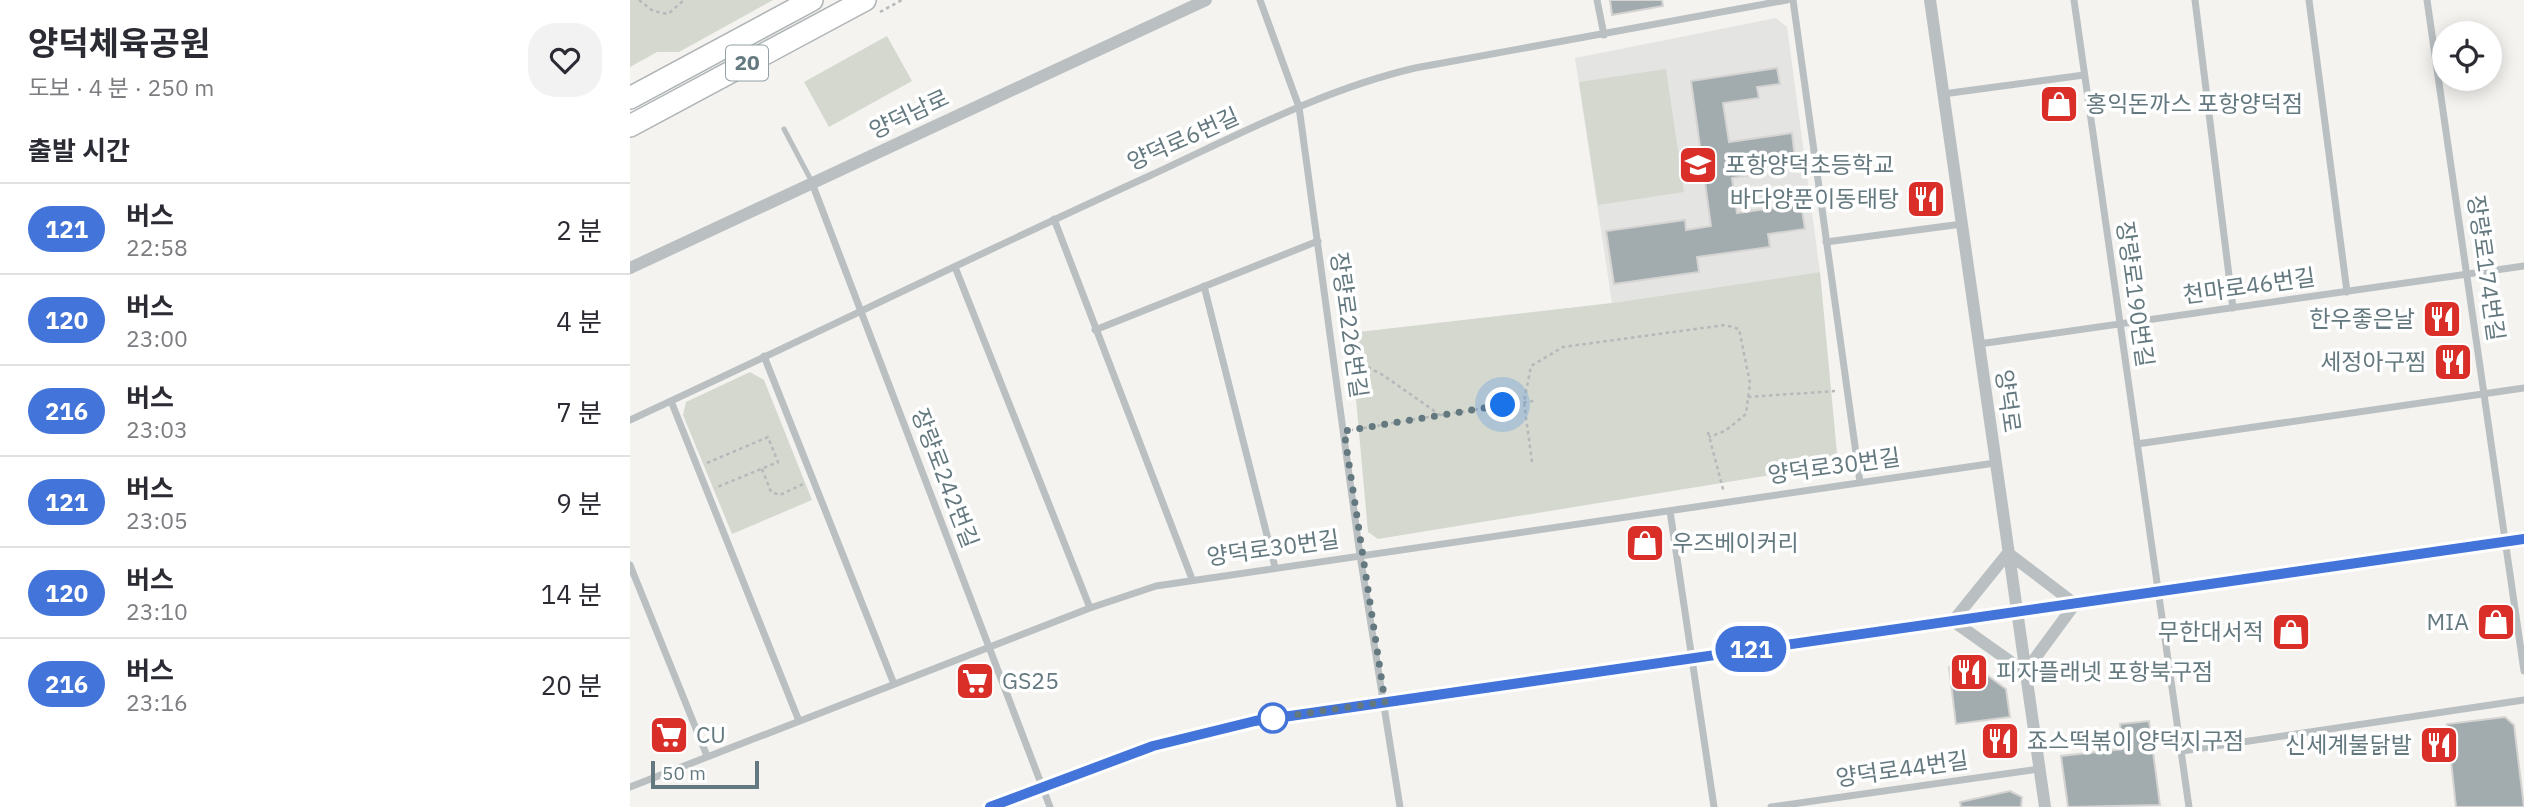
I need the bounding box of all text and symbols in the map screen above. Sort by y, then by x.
text: 양덕체육공원 [28,21,210,64]
map controls [2432,21,2502,91]
button: locate [2432,21,2502,91]
button: heart [528,23,602,97]
road number: 20 [726,46,768,80]
text: 도보 · 4 분 · 250 m [28,72,214,102]
street label: 양덕남로 [864,82,953,145]
shop icon: 홍익돈까스 포항양덕점 [2038,83,2080,125]
place label: 홍익돈까스 포항양덕점 [2086,88,2303,118]
street label: 양덕로6번길 [1122,100,1243,176]
text: 출발 시간 [28,133,130,167]
school or university icon: 포항양덕초등학교 [1677,144,1719,186]
place label: 포항양덕초등학교 [1725,149,1894,179]
restaurant icon: 바다양푼이동태탕 [1905,178,1947,220]
place label: 바다양푼이동태탕 [1730,183,1899,213]
street label: 장량로174번길 [2462,193,2512,343]
text: 버스 [126,198,174,232]
text: 121 [45,213,88,245]
text: 2 분 [556,213,602,247]
street label: 장량로190번길 [2111,219,2161,369]
text: 22:58 [126,232,188,262]
street label: 장량로226번길 [1325,250,1375,400]
street label: 천마로46번길 [2181,261,2317,309]
text: 버스 [126,289,174,323]
restaurant icon: 한우좋은날 [2421,298,2463,340]
place label: 한우좋은날 [2309,303,2415,333]
text: 120 [45,304,88,336]
text: 4 분 [556,304,602,338]
text: 23:00 [126,323,188,353]
restaurant icon: 세정아구찜 [2432,341,2474,383]
place label: 세정아구찜 [2320,346,2426,376]
street label: 양덕로 [1990,367,2028,434]
text: 버스 [126,380,174,414]
your location [1485,387,1520,422]
text: 216 [45,395,88,427]
text: 7 분 [556,395,602,429]
street label: 장량로242번길 [906,404,986,552]
text: 23:03 [126,414,188,444]
street label: 양덕로30번길 [1766,441,1902,489]
text: 버스 [126,471,174,505]
text: 121 [45,486,88,518]
text: 9 분 [556,486,602,520]
text: 23:05 [126,505,188,535]
shop icon: 우즈베이커리 [1624,522,1666,564]
street label: 양덕로30번길 [1205,523,1341,571]
place label: 우즈베이커리 [1672,527,1799,557]
text: 버스 [126,562,174,596]
text: 120 [45,577,88,609]
text: 14 분 [541,577,602,611]
text: 23:10 [126,596,188,626]
shop icon: MIA [2475,601,2517,643]
place label: MIA [2426,606,2469,636]
shop icon: 무한대서적 [2270,611,2312,653]
place label: 무한대서적 [2158,616,2264,646]
line badge: 121 [1711,626,1791,672]
text: 121 [1729,633,1773,665]
restaurant icon: 피자플래넷 포항북구점 [1948,651,1990,693]
text: 버스 [126,653,174,687]
place label: 피자플래넷 포항북구점 [1996,656,2213,686]
supermarket icon: GS25 [954,660,996,702]
place label: GS25 [1002,665,1059,695]
text: 216 [45,668,88,700]
text: 20 분 [541,668,602,702]
text: 23:16 [126,687,188,717]
unlabelled marker [1258,703,1288,733]
supermarket icon: CU [648,714,690,756]
place label: CU [696,719,726,749]
restaurant icon: 죠스떡볶이 양덕지구점 [1979,720,2021,762]
restaurant icon: 신세계불닭발 [2418,724,2460,766]
place label: 죠스떡볶이 양덕지구점 [2027,725,2244,755]
place label: 신세계불닭발 [2285,729,2412,759]
street label: 양덕로44번길 [1834,744,1970,792]
scale bar [651,758,760,790]
text: 50 m [662,761,706,785]

